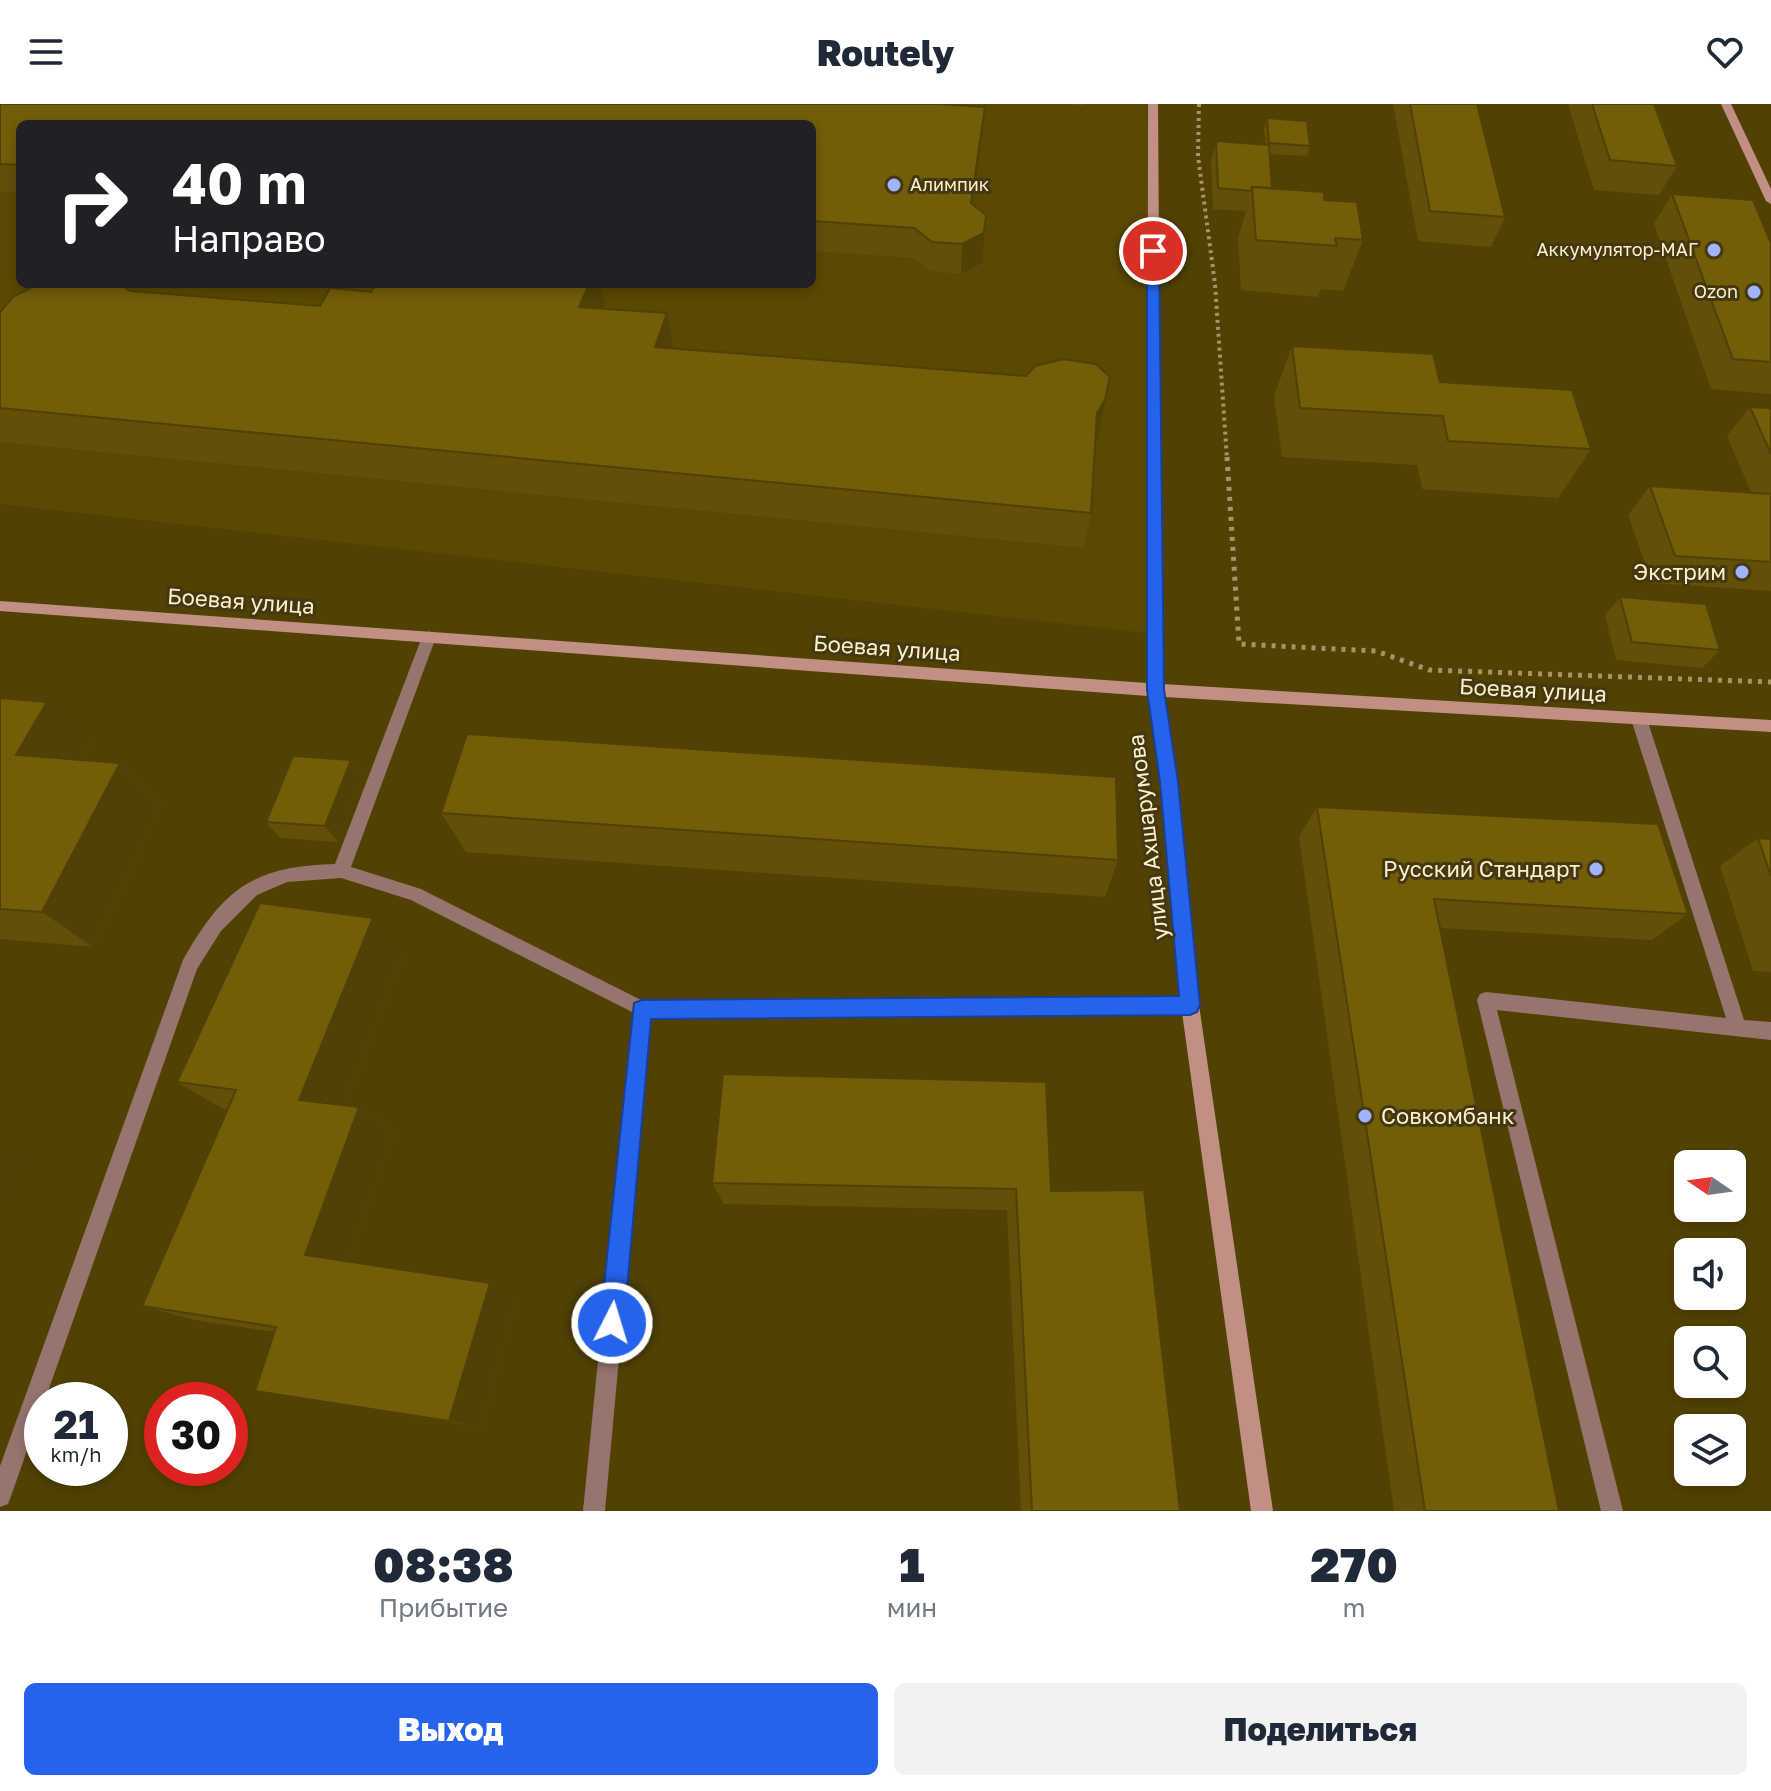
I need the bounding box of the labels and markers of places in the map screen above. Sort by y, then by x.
place label: Алимпик [910,173,989,195]
marker: Алимпик [885,176,903,194]
pin [1119,217,1187,285]
place label: Аккумулятор-МАГ [1537,238,1698,260]
marker: Аккумулятор-МАГ [1705,241,1723,259]
place label: Ozon [1694,280,1738,302]
marker: Ozon [1745,283,1763,301]
place label: Экстрим [1633,558,1726,585]
marker: Экстрим [1733,563,1751,581]
place label: Русский Стандарт [1383,855,1580,882]
marker: Русский Стандарт [1587,860,1605,878]
place label: Совкомбанк [1381,1102,1515,1129]
marker: Совкомбанк [1356,1107,1374,1125]

